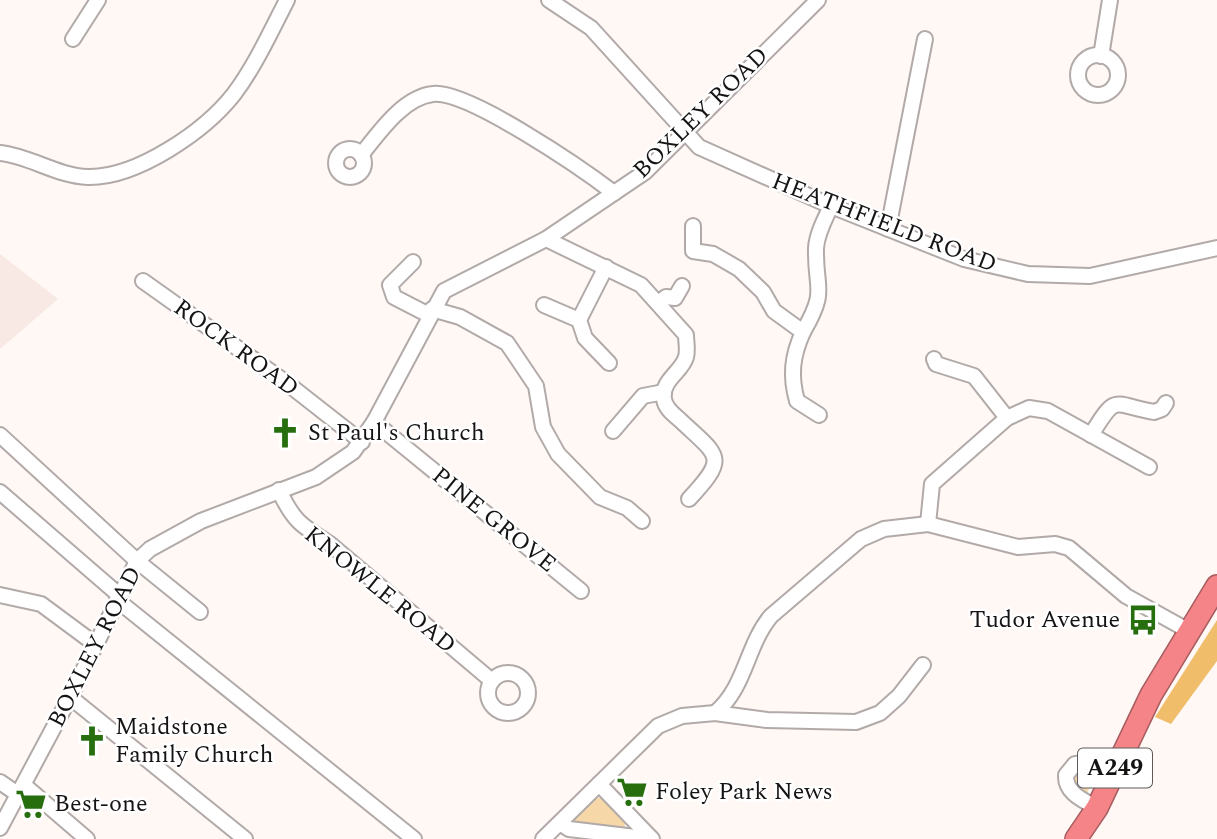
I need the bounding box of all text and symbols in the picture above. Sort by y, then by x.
street label: BOXLEY ROAD [625,39,777,187]
street label: HEATHFIELD ROAD [766,163,1002,283]
street label: ROCK ROAD [166,290,306,406]
place label: St Paul's Church [308,415,485,451]
church icon: St Paul's Church [268,416,302,450]
street label: PINE GROVE [424,458,564,582]
street label: KNOWLE ROAD [296,517,464,663]
street label: BOXLEY ROAD [39,560,151,734]
place label: Tudor Avenue [969,602,1120,638]
bus stop icon: Tudor Avenue [1126,603,1160,637]
place label: Maidstone Family Church [115,709,273,773]
church icon: Maidstone Family Church [75,724,109,758]
road number: A249 [1078,748,1152,788]
place label: Foley Park News [655,774,833,810]
supermarket icon: Foley Park News [615,775,649,809]
place label: Best-one [54,786,148,822]
supermarket icon: Best-one [14,787,48,821]

